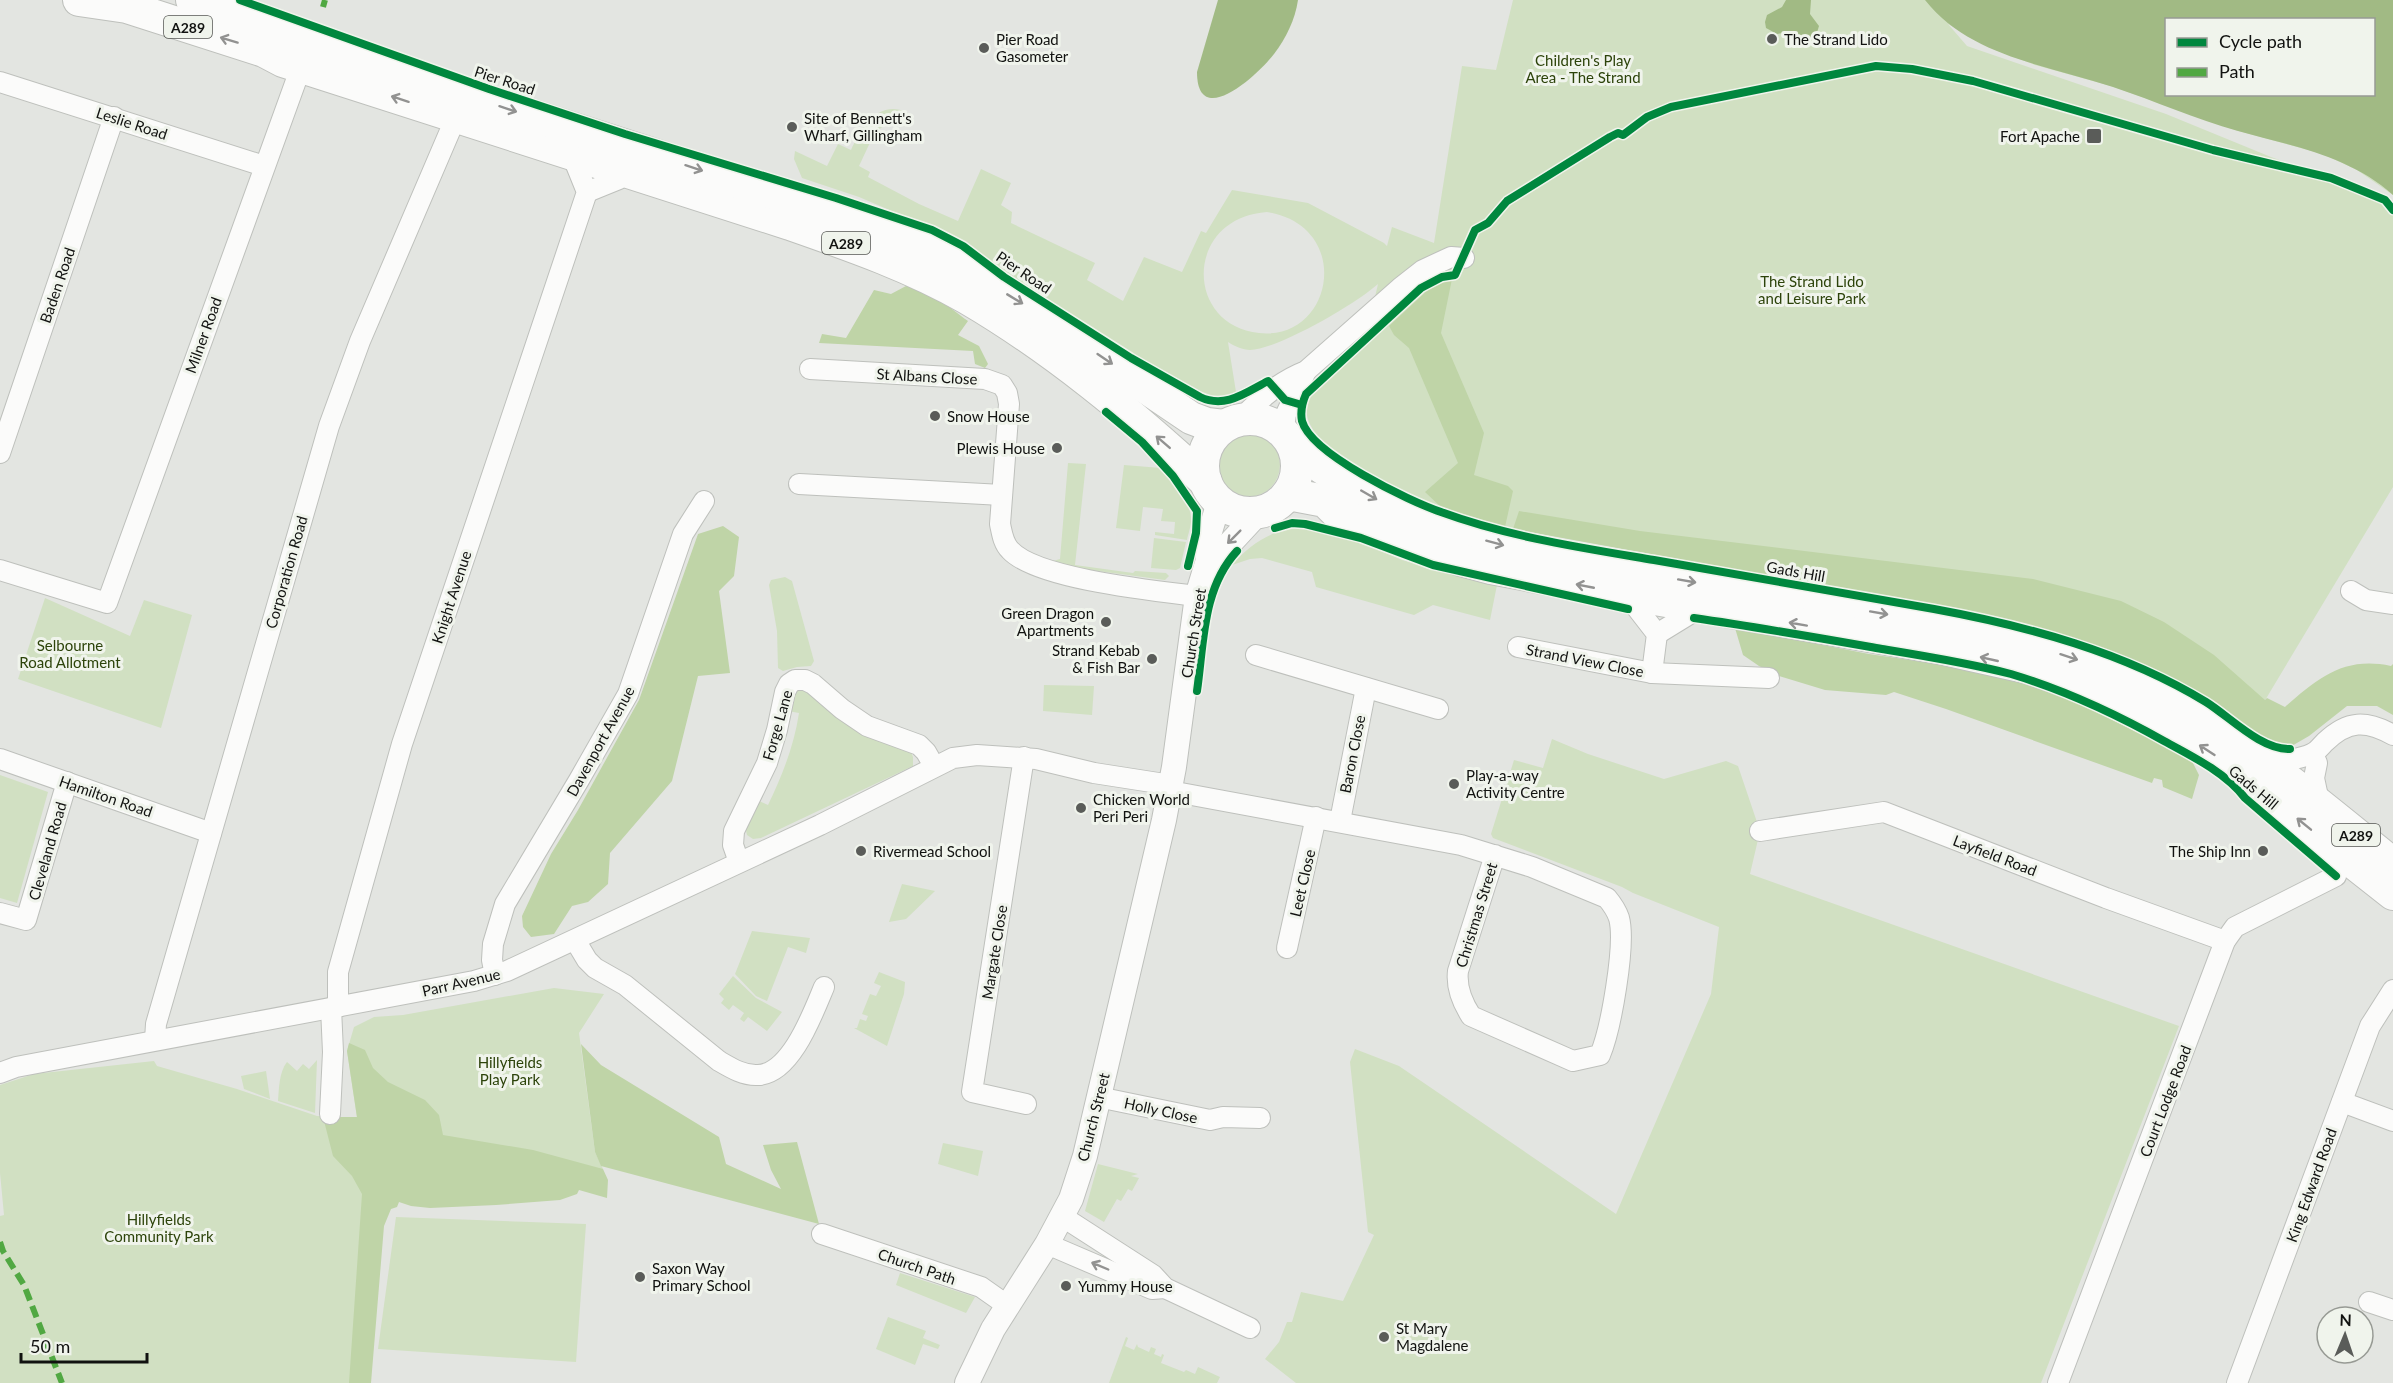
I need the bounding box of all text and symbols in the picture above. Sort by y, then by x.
road number: A289 [164,16,212,38]
legend [2165,18,2375,96]
place label: Pier Road Gasometer [996,30,1069,65]
place label: The Strand Lido [1784,30,1888,48]
text: Cycle path [2219,30,2302,52]
marker: The Strand Lido [1765,32,1779,46]
one-way arrow [220,34,239,45]
marker: Pier Road Gasometer [977,41,991,55]
park label: Children's Play Area - The Strand [1525,51,1641,86]
text: Path [2219,60,2255,82]
street label: Pier Road [472,62,538,98]
one-way arrow [391,93,410,104]
street label: Leslie Road [94,103,170,143]
one-way arrow [498,104,517,115]
place label: Site of Bennett's Wharf, Gillingham [804,109,922,144]
marker: Site of Bennett's Wharf, Gillingham [785,120,799,134]
place label: Fort Apache [2000,127,2080,145]
marker: Fort Apache [2085,127,2103,145]
one-way arrow [684,163,703,174]
road number: A289 [822,232,870,254]
street label: Baden Road [36,245,78,325]
street label: Pier Road [993,247,1055,297]
park label: The Strand Lido and Leisure Park [1758,272,1866,307]
one-way arrow [1006,294,1023,306]
street label: Milner Road [181,295,225,375]
one-way arrow [1096,353,1113,366]
street label: St Albans Close [876,364,978,388]
place label: Snow House [947,407,1030,425]
marker: Snow House [928,409,942,423]
one-way arrow [1156,435,1171,449]
place label: Plewis House [956,439,1045,457]
marker: Plewis House [1050,441,1064,455]
one-way arrow [1360,489,1377,501]
street label: Corporation Road [261,513,311,631]
one-way arrow [1227,530,1242,544]
one-way arrow [1486,538,1505,550]
street label: Knight Avenue [428,548,474,646]
street label: Gads Hill [1765,557,1827,585]
one-way arrow [1676,575,1696,586]
one-way arrow [1576,580,1595,591]
street label: Church Street [1177,586,1209,679]
place label: Green Dragon Apartments [1001,604,1094,639]
one-way arrow [1869,608,1888,619]
marker: Green Dragon Apartments [1099,615,1113,629]
one-way arrow [1788,618,1808,629]
park label: Selbourne Road Allotment [19,636,121,671]
street label: Strand View Close [1525,640,1645,680]
place label: Strand Kebab & Fish Bar [1052,641,1141,676]
marker: Strand Kebab & Fish Bar [1145,652,1159,666]
one-way arrow [2059,652,2078,663]
one-way arrow [1980,653,1999,665]
street label: Davenport Avenue [562,683,638,799]
street label: Forge Lane [758,688,796,762]
street label: Baron Close [1336,713,1368,795]
one-way arrow [2199,744,2215,756]
street label: Gads Hill [2226,761,2282,813]
place label: Play-a-way Activity Centre [1466,766,1565,801]
street label: Hamilton Road [57,772,155,820]
marker: Play-a-way Activity Centre [1447,777,1461,791]
place label: Chicken World Peri Peri [1093,790,1190,825]
street label: Cleveland Road [24,800,70,902]
marker: Chicken World Peri Peri [1074,801,1088,815]
one-way arrow [2297,818,2313,831]
road number: A289 [2332,824,2380,846]
street label: Layfield Road [1951,831,2039,879]
place label: Rivermead School [873,842,991,860]
place label: The Ship Inn [2169,842,2251,860]
marker: Rivermead School [854,844,868,858]
marker: The Ship Inn [2256,844,2270,858]
street label: Leet Close [1286,847,1319,918]
street label: Christmas Street [1451,860,1501,970]
street label: Margate Close [978,904,1010,1000]
street label: Parr Avenue [420,964,502,1000]
street label: Court Lodge Road [2135,1043,2195,1159]
park label: Hillyfields Play Park [478,1053,542,1088]
street label: Church Street [1073,1070,1113,1163]
street label: Holly Close [1123,1093,1199,1127]
street label: King Edward Road [2282,1125,2340,1245]
park label: Hillyfields Community Park [104,1210,214,1245]
street label: Church Path [876,1244,958,1288]
place label: Saxon Way Primary School [652,1259,751,1294]
one-way arrow [1092,1260,1110,1271]
marker: Saxon Way Primary School [633,1270,647,1284]
place label: Yummy House [1078,1277,1173,1295]
marker: Yummy House [1059,1279,1073,1293]
north arrow [2315,1305,2375,1365]
text: N [2339,1310,2352,1329]
place label: St Mary Magdalene [1396,1319,1469,1354]
scale bar [21,1326,147,1364]
marker: St Mary Magdalene [1377,1330,1391,1344]
text: 50 m [30,1335,70,1357]

